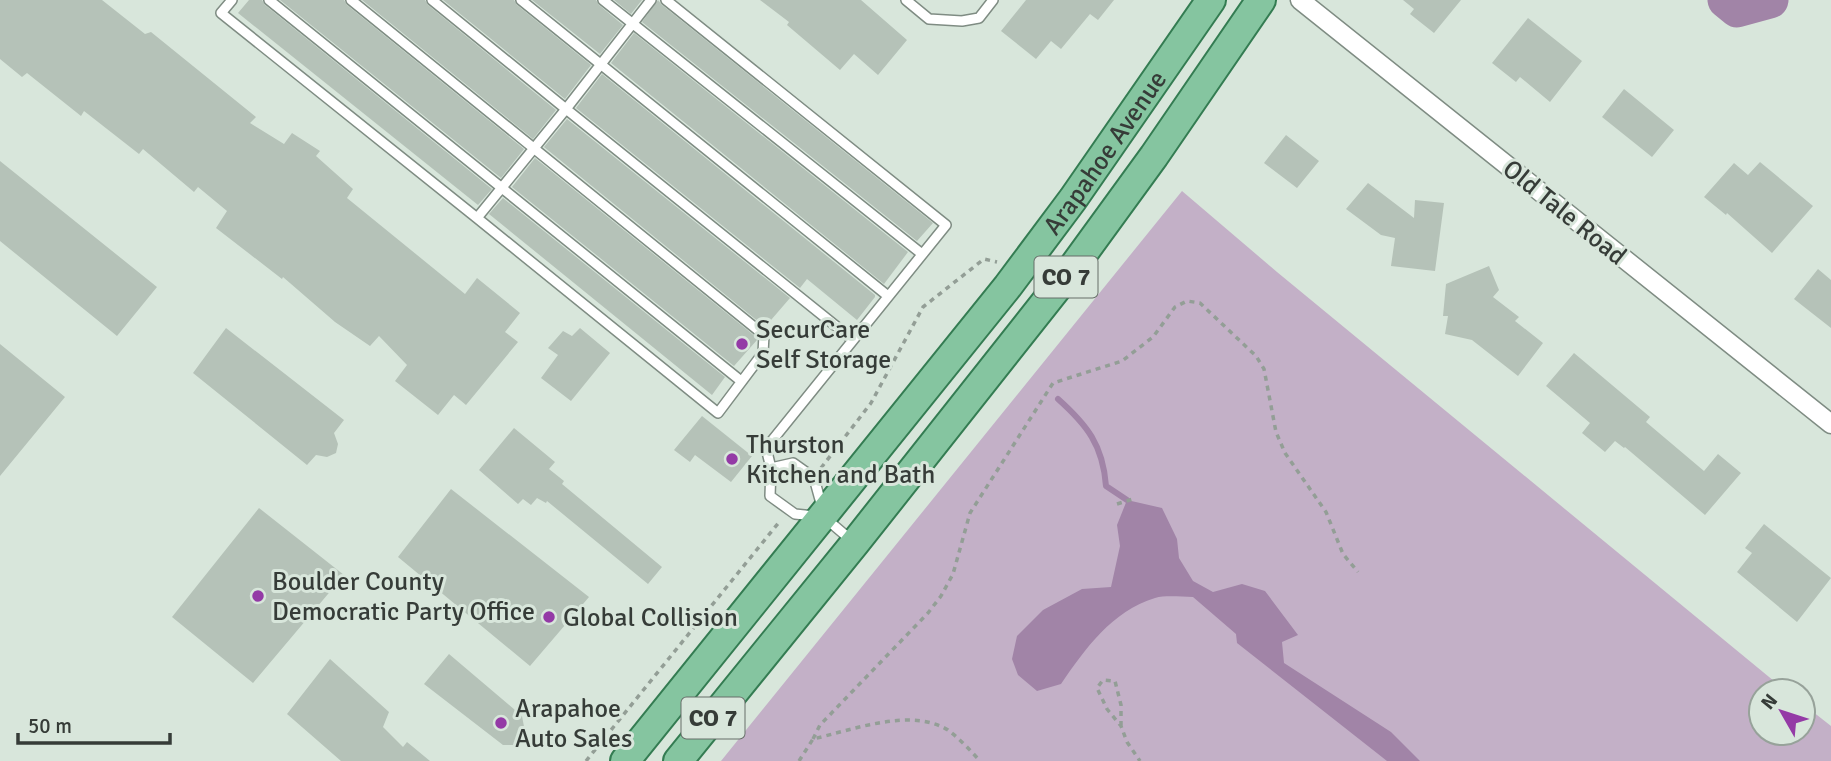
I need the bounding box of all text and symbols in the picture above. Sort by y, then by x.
street label: Arapahoe Avenue [1037,65,1174,242]
street label: Old Tale Road [1496,153,1633,272]
road number: CO 7 [1034,256,1098,298]
place label: SecurCare Self Storage [756,314,891,376]
marker: SecurCare Self Storage [734,336,750,352]
place label: Thurston Kitchen and Bath [746,429,935,491]
marker: Thurston Kitchen and Bath [724,451,740,467]
place label: Boulder County Democratic Party Office [272,566,535,628]
marker: Boulder County Democratic Party Office [250,588,266,604]
place label: Global Collision [563,602,738,634]
marker: Global Collision [541,609,557,625]
north arrow [1747,677,1817,747]
text: N [1756,689,1783,715]
place label: Arapahoe Auto Sales [515,693,632,755]
road number: CO 7 [682,698,744,738]
scale bar [18,702,170,746]
text: 50 m [28,713,72,739]
marker: Arapahoe Auto Sales [493,715,509,731]

